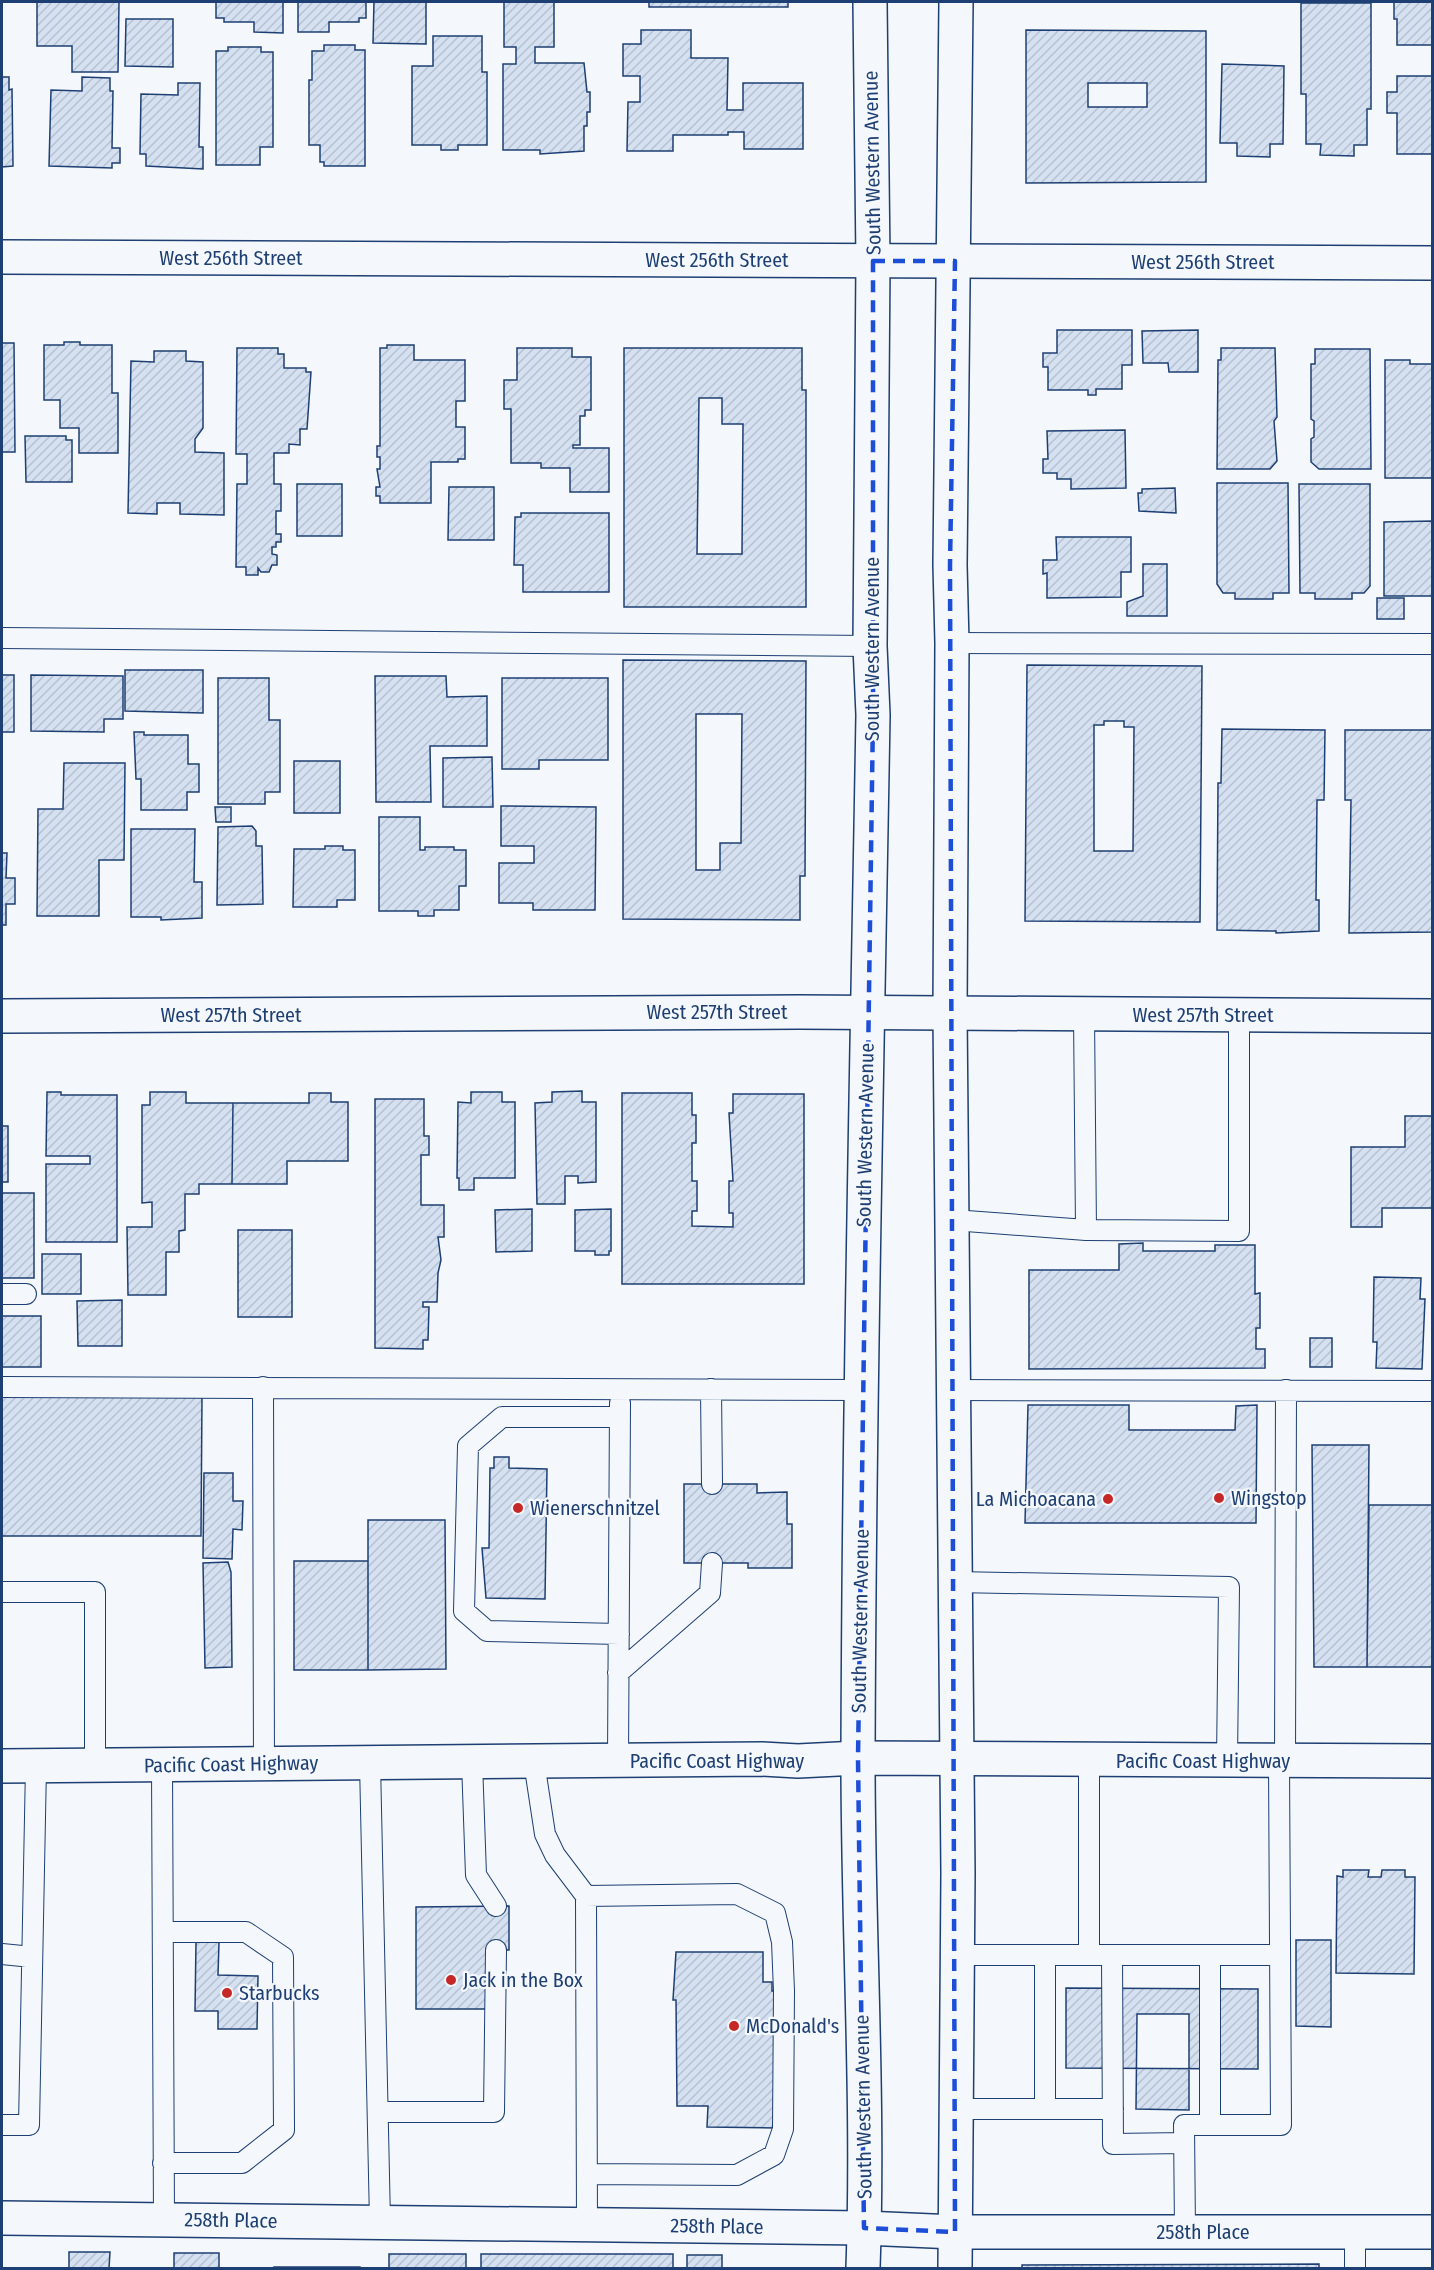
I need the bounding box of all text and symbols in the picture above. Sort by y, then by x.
street label: South Western Avenue [858,71,886,255]
street label: West 256th Street [159,246,303,270]
street label: West 256th Street [645,248,789,272]
street label: West 256th Street [1131,250,1275,274]
street label: South Western Avenue [860,557,884,741]
street label: West 257th Street [646,1000,788,1024]
street label: West 257th Street [160,1003,302,1027]
street label: West 257th Street [1132,1003,1274,1027]
street label: South Western Avenue [851,1043,879,1227]
place label: Wingstop [1231,1486,1307,1510]
place label: La Michoacana [976,1487,1096,1511]
marker: Wingstop [1212,1491,1226,1505]
marker: La Michoacana [1101,1492,1115,1506]
place label: Wienerschnitzel [530,1496,660,1520]
marker: Wienerschnitzel [511,1501,525,1515]
street label: South Western Avenue [846,1529,874,1713]
street label: Pacific Coast Highway [630,1749,804,1773]
street label: Pacific Coast Highway [1116,1749,1290,1773]
street label: Pacific Coast Highway [144,1750,318,1778]
place label: Jack in the Box [463,1968,583,1992]
marker: Jack in the Box [444,1973,458,1987]
place label: Starbucks [239,1981,320,2005]
marker: Starbucks [220,1986,234,2000]
place label: McDonald's [746,2014,839,2038]
street label: South Western Avenue [849,2015,877,2199]
marker: McDonald's [727,2019,741,2033]
street label: 258th Place [184,2207,278,2233]
street label: 258th Place [670,2213,764,2239]
street label: 258th Place [1156,2220,1250,2244]

